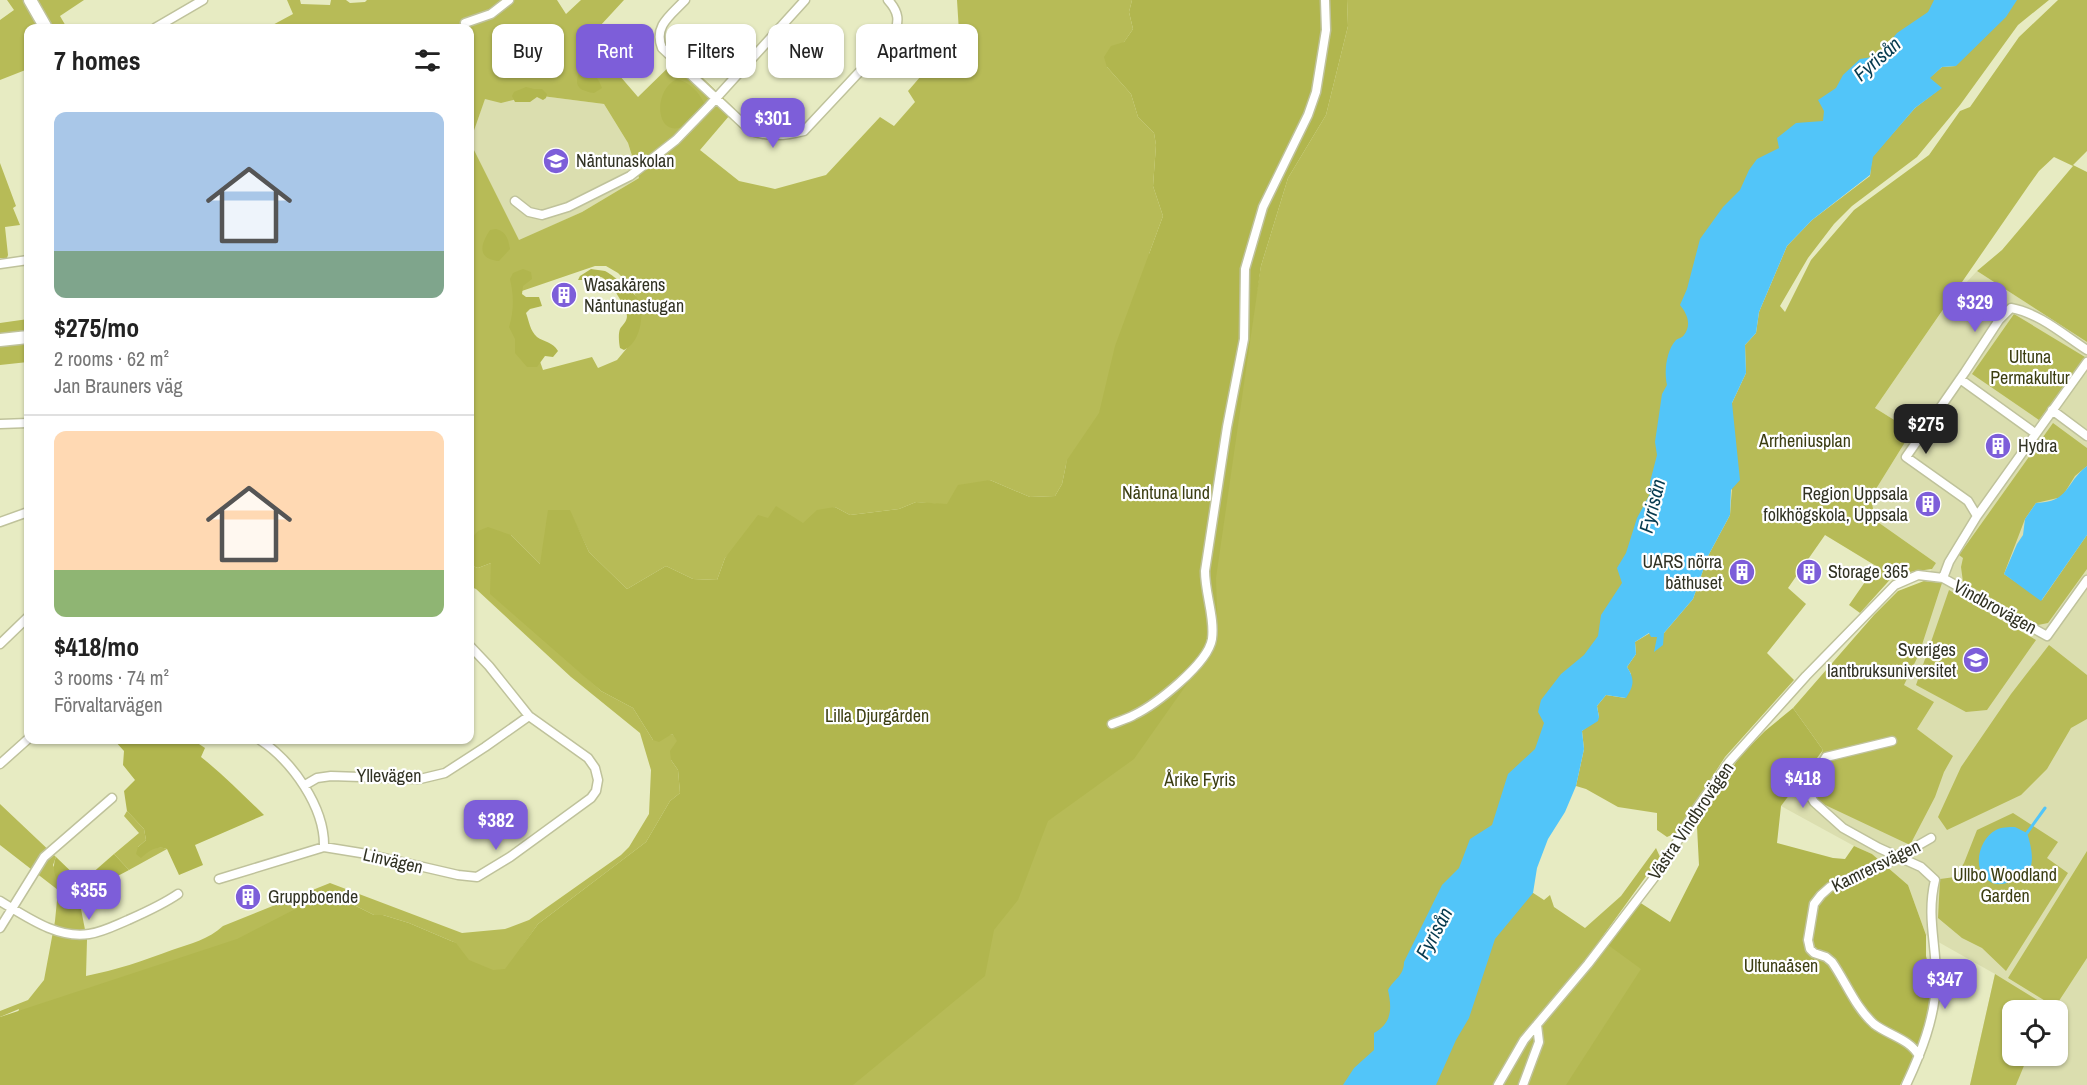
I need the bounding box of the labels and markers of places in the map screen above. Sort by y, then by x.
pin: $301 [737,98,809,149]
school or university icon: Nåntunaskolan [541,146,571,176]
place label: Nåntunaskolan [576,148,674,173]
place label: Wasakårens Nåntunastugan [584,272,684,318]
building icon: Wasakårens Nåntunastugan [549,280,579,310]
pin: $329 [1939,282,2011,333]
pin: $275 [1890,404,1962,455]
building icon: Hydra [1983,431,2013,461]
place label: Hydra [2018,433,2057,458]
place label: Region Uppsala folkhögskola, Uppsala [1764,481,1908,527]
building icon: Region Uppsala folkhögskola, Uppsala [1913,489,1943,519]
place label: UARS nörra båthuset [1642,549,1722,595]
building icon: UARS nörra båthuset [1727,557,1757,587]
building icon: Storage 365 [1794,557,1824,587]
place label: Storage 365 [1828,559,1908,584]
place label: Sveriges lantbruksuniversitet [1827,637,1956,683]
school or university icon: Sveriges lantbruksuniversitet [1961,645,1991,675]
pin: $418 [1767,758,1839,809]
pin: $382 [460,800,532,851]
pin: $355 [53,870,125,921]
building icon: Gruppboende [233,882,263,912]
place label: Gruppboende [268,884,358,909]
pin: $347 [1909,959,1981,1010]

